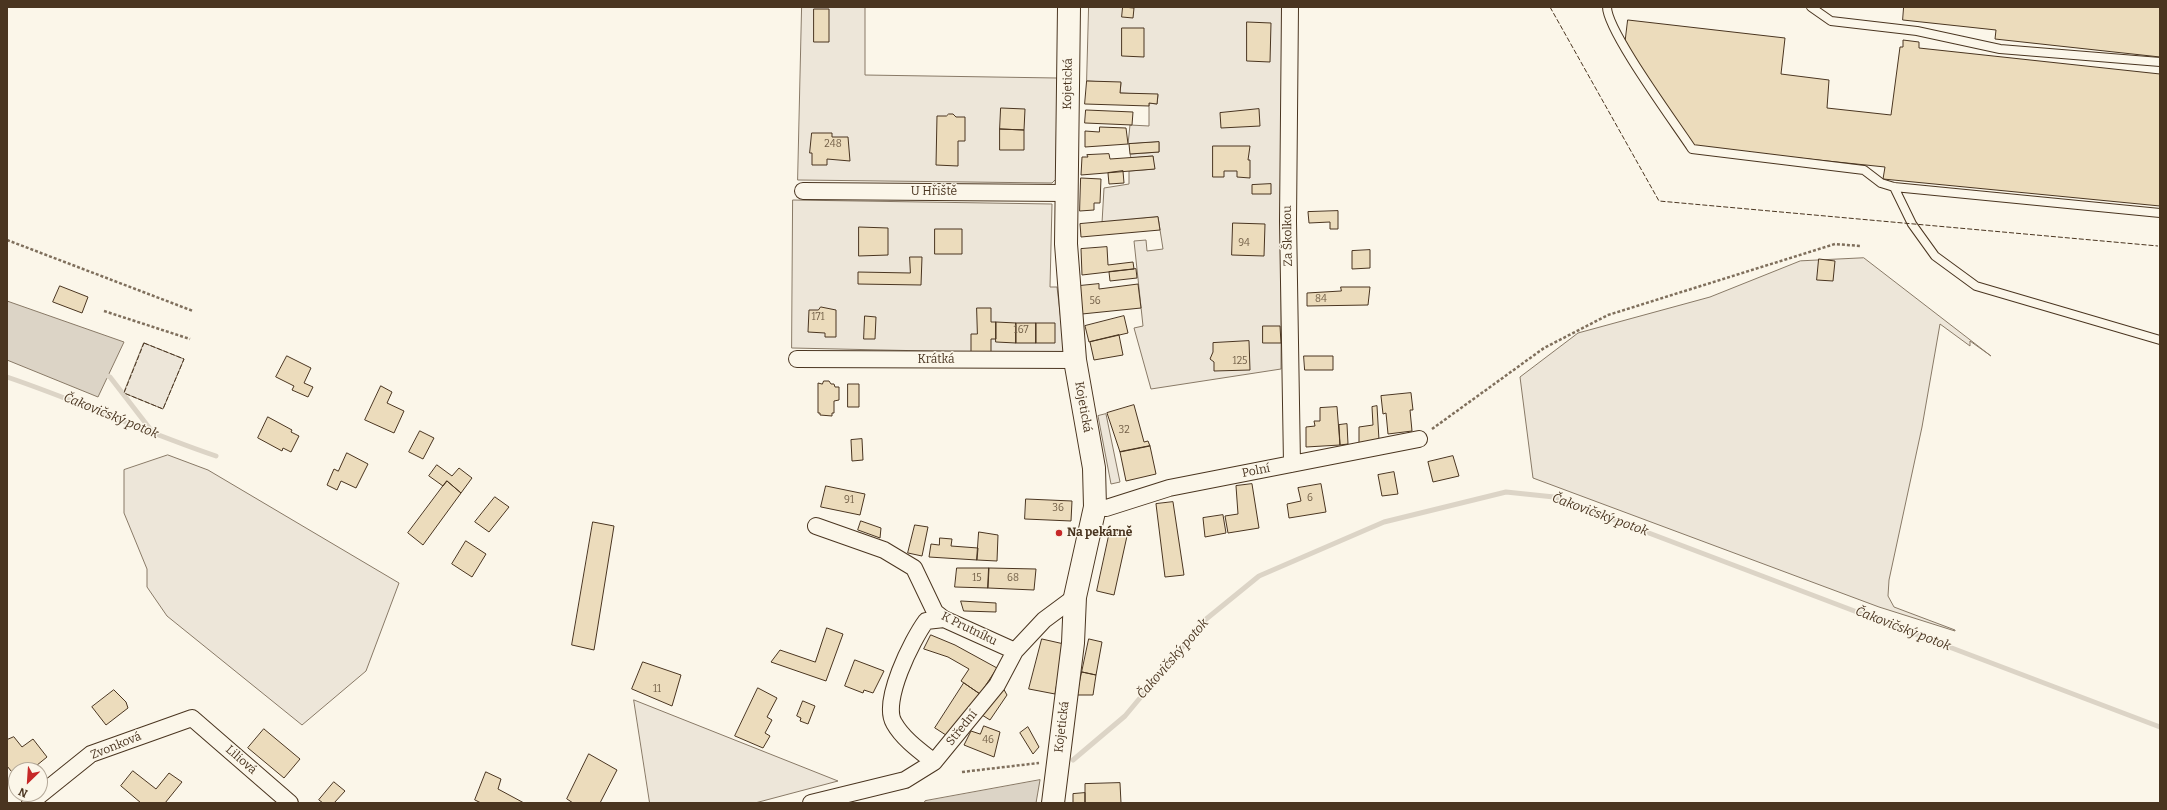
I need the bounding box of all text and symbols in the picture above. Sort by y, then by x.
street label: Kojetická [1060,58,1076,110]
house number: 248 [824,138,842,150]
street label: U Hřiště [911,185,957,199]
street label: Za Školkou [1280,205,1296,267]
house number: 94 [1238,237,1250,249]
house number: 84 [1315,293,1327,305]
house number: 56 [1089,295,1101,307]
house number: 171 [811,311,825,323]
house number: 167 [1014,324,1028,336]
street label: Krátká [917,353,955,367]
house number: 125 [1233,355,1247,367]
street label: Kojetická [1071,380,1095,434]
water label: Čakovičský potok [61,390,161,442]
house number: 32 [1118,424,1130,436]
street label: Polní [1241,461,1271,481]
water label: Čakovičský potok [1550,490,1650,540]
house number: 6 [1307,492,1313,504]
house number: 91 [844,494,854,506]
house number: 36 [1052,502,1064,514]
place label: Na pekárně [1067,526,1132,540]
marker: Na pekárně [1054,528,1064,538]
house number: 15 [972,572,982,584]
house number: 68 [1007,572,1019,584]
water label: Čakovičský potok [1853,604,1953,654]
street label: K Prutníku [939,609,999,649]
water label: Čakovičský potok [1134,616,1212,702]
house number: 11 [653,683,661,695]
street label: Kojetická [1052,701,1072,753]
street label: Střední [943,707,981,749]
street label: Zvonková [89,729,143,763]
house number: 46 [982,734,994,746]
street label: Liliová [223,743,259,777]
north arrow [8,762,48,802]
text: N [17,785,30,800]

